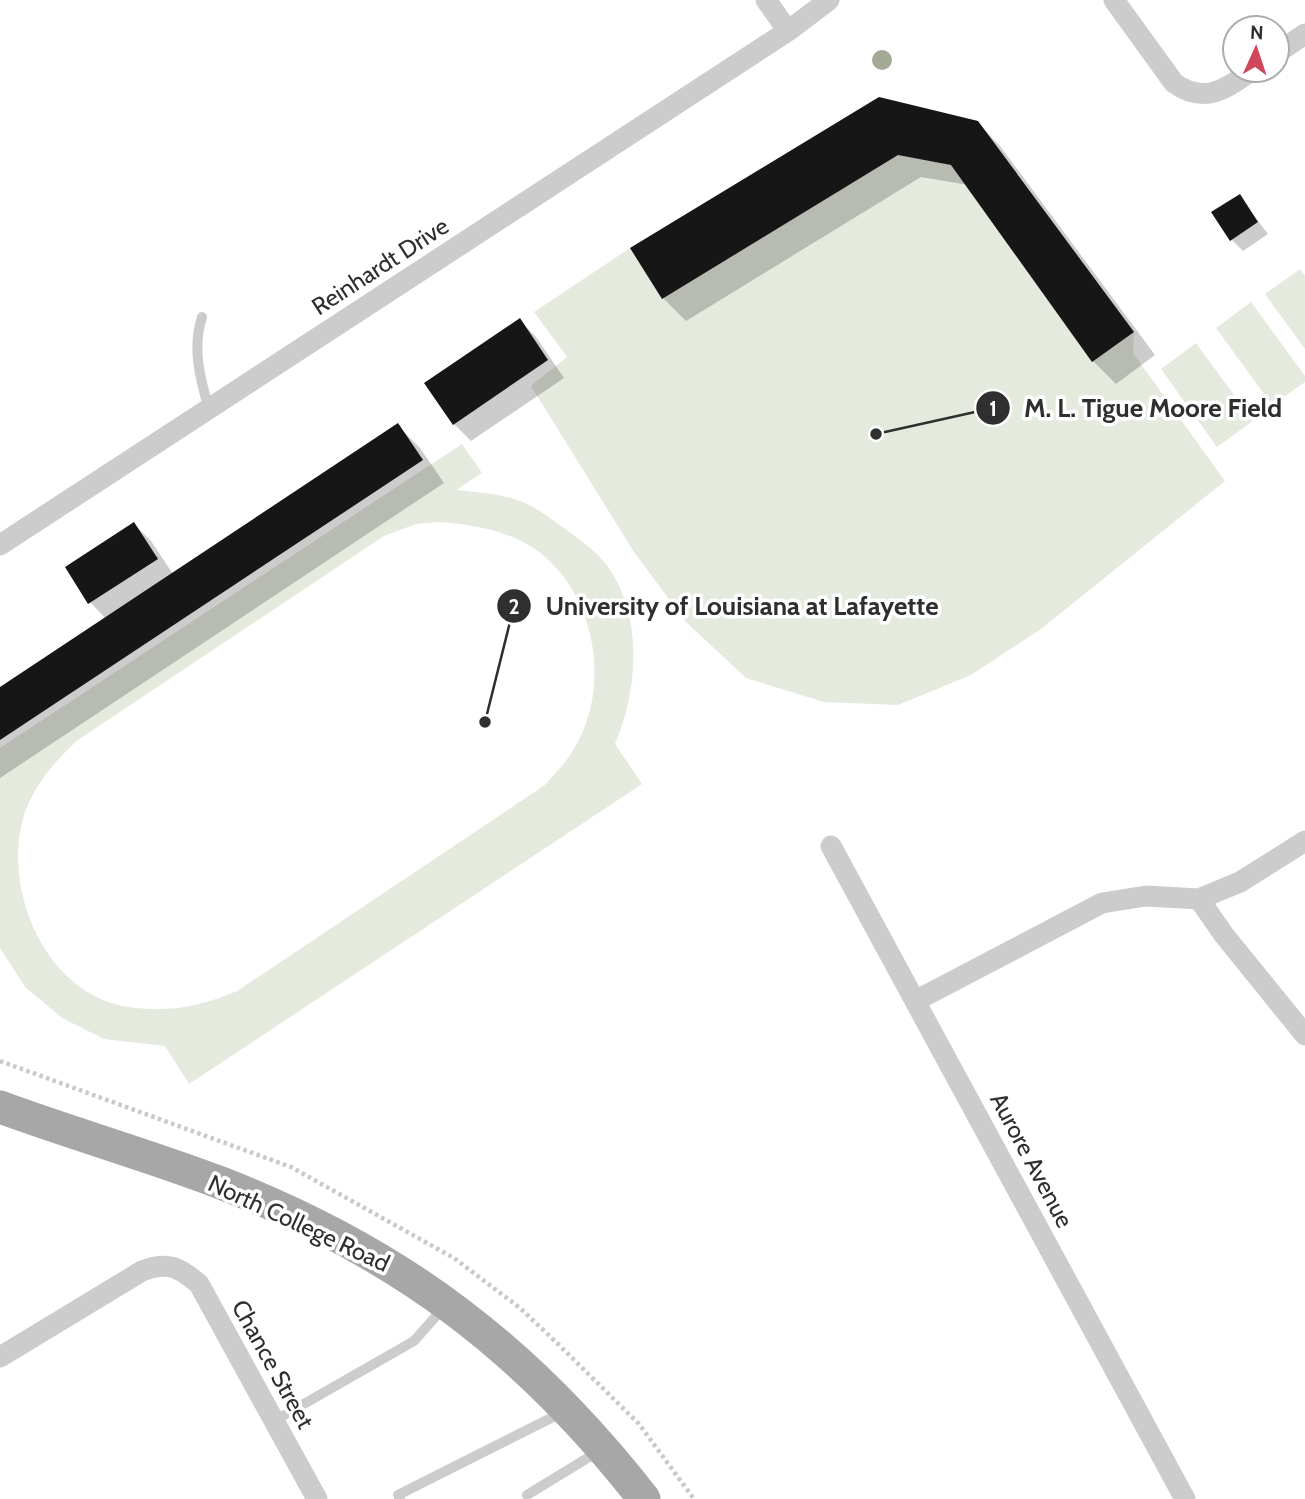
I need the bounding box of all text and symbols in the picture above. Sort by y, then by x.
north arrow [1221,14,1291,84]
text: N [1250,21,1264,44]
street label: Reinhardt Drive [306,211,454,321]
callout: M. L. Tigue Moore Field [975,385,1296,432]
text: M. L. Tigue Moore Field [1024,392,1282,424]
text: 1 [989,396,997,421]
callout: University of Louisiana at Lafayette [496,583,952,630]
text: University of Louisiana at Lafayette [545,590,939,622]
text: 2 [508,594,520,619]
street label: Aurore Avenue [984,1088,1080,1232]
street label: North College Road [204,1168,394,1278]
street label: Chance Street [226,1295,320,1433]

